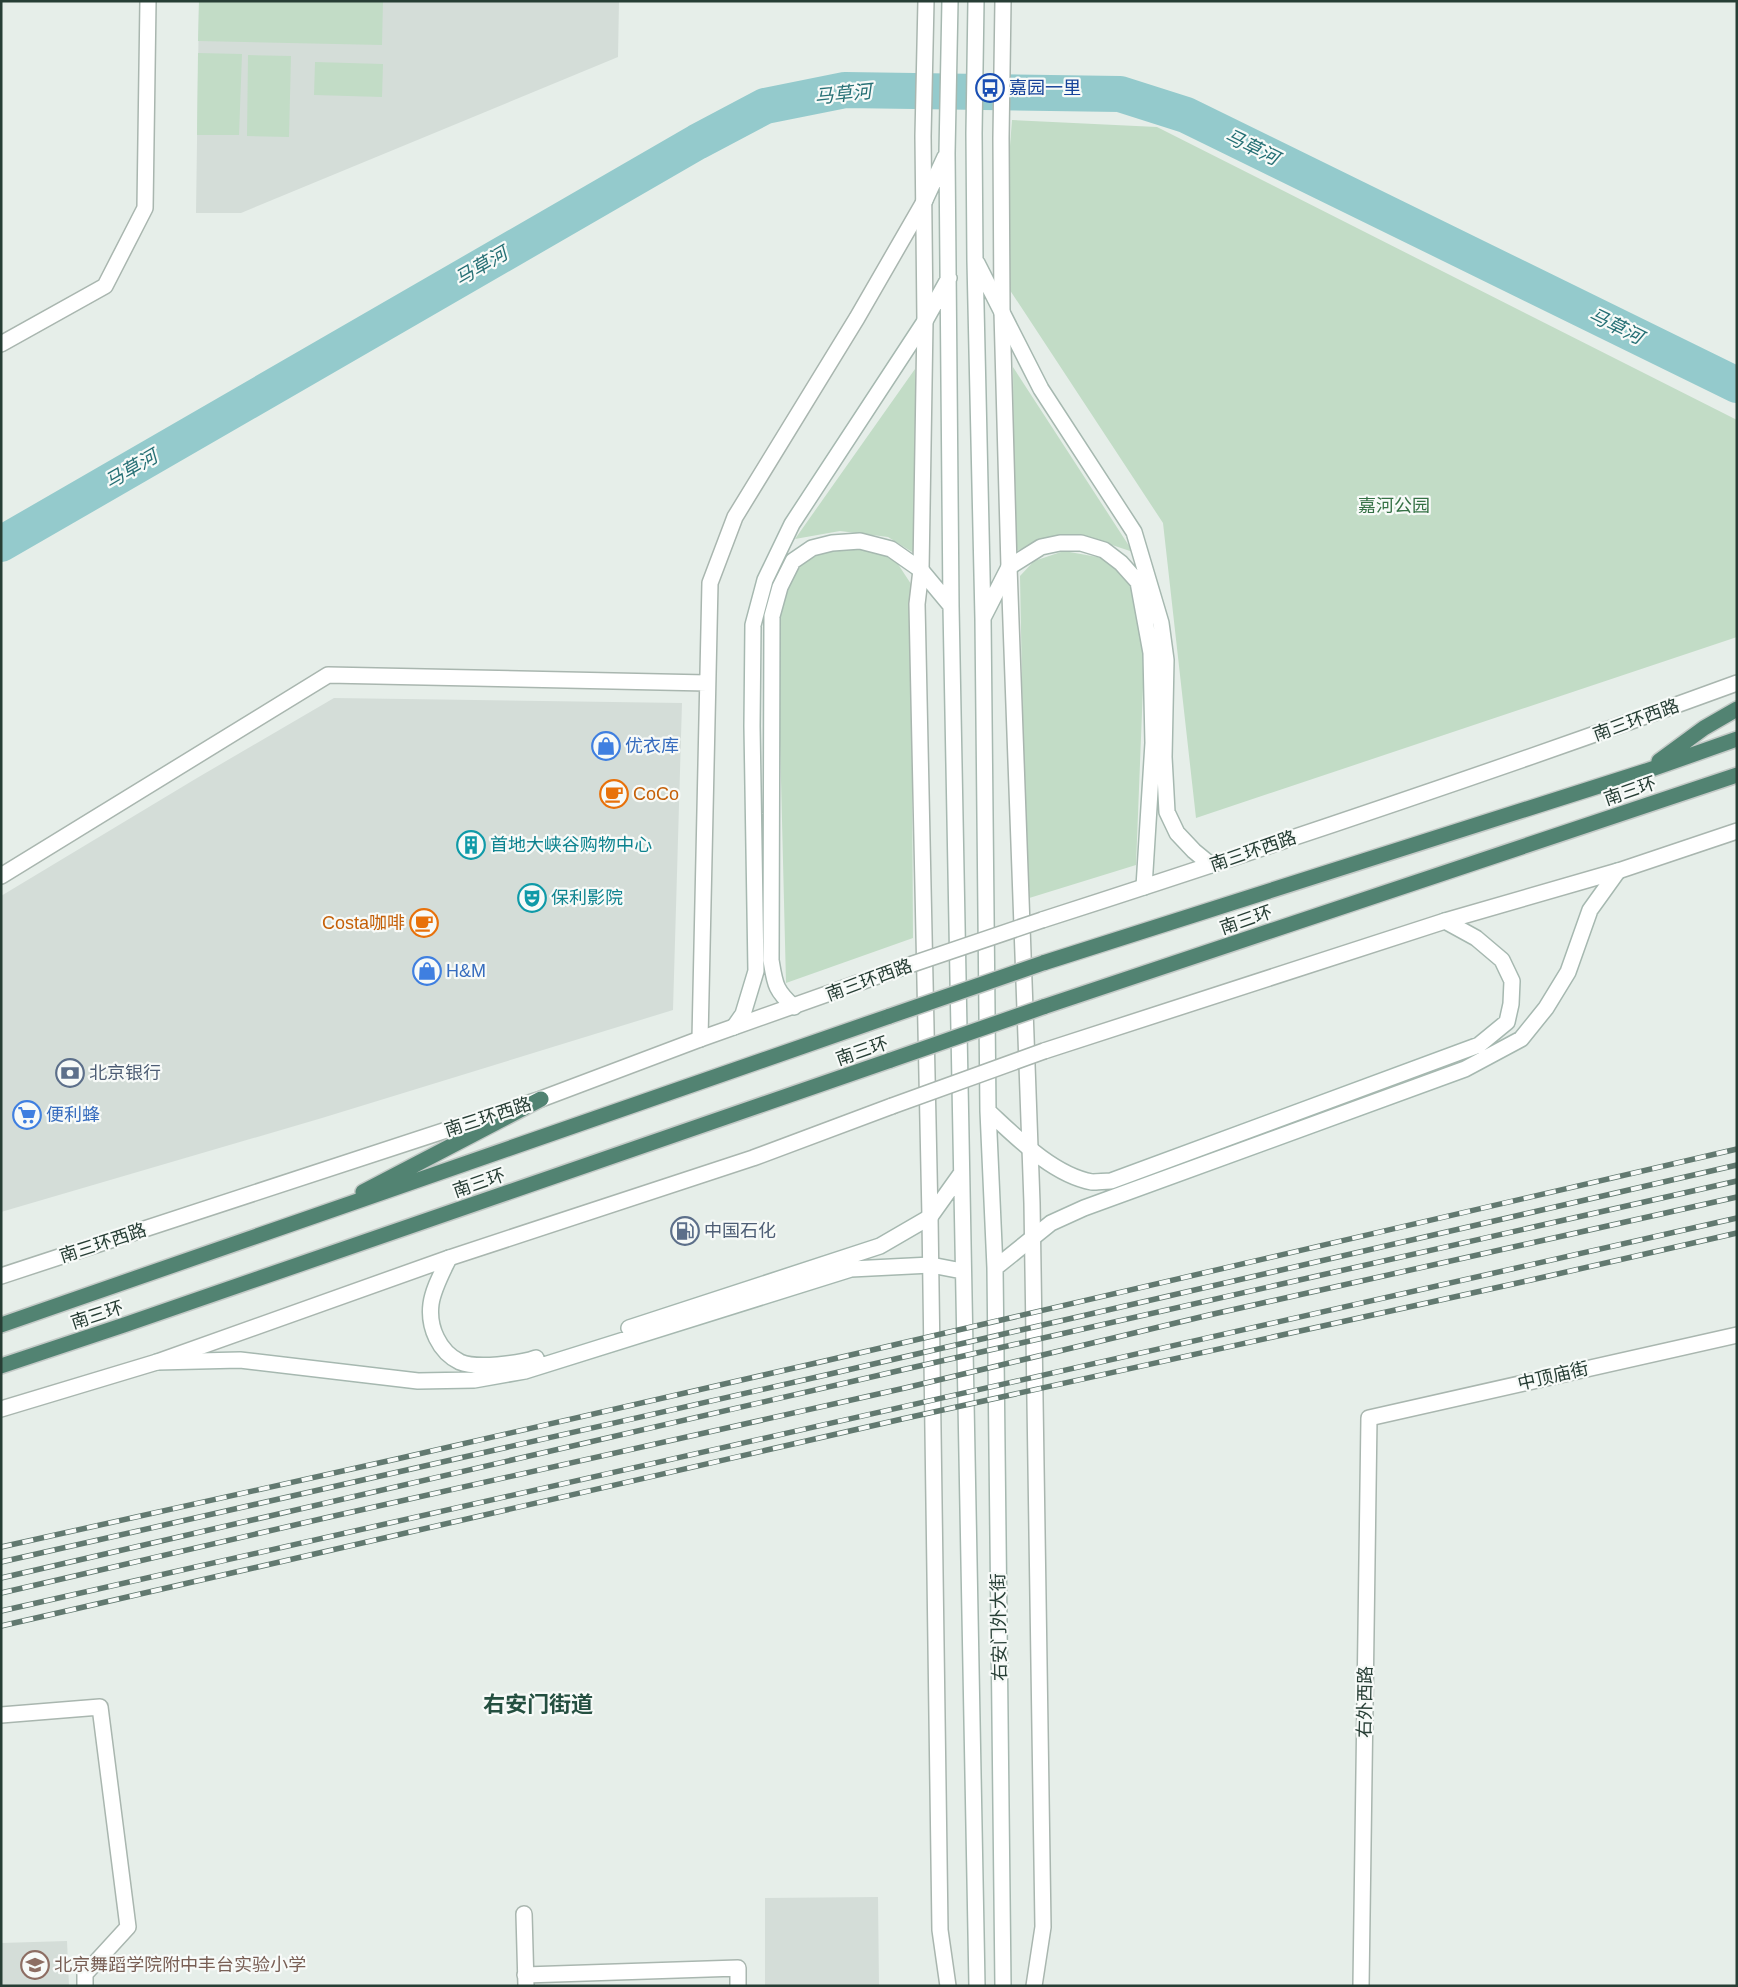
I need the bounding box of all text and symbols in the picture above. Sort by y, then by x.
bus stop icon: 嘉园一里 [975,73,1005,103]
place label: 嘉园一里 [1009,78,1081,98]
water label: 马草河 [814,80,876,107]
water label: 马草河 [1222,125,1286,171]
water label: 马草河 [451,241,514,289]
water label: 马草河 [1586,304,1650,350]
water label: 马草河 [101,444,164,492]
park label: 嘉河公园 [1358,496,1430,516]
street label: 南三环西路 [1590,695,1682,745]
shop icon: 优衣库 [591,731,621,761]
place label: 优衣库 [625,736,679,756]
street label: 南三环 [1601,773,1659,809]
cafe icon: CoCo [599,779,629,809]
place label: CoCo [633,784,679,804]
street label: 南三环西路 [1207,827,1299,875]
building icon: 首地大峡谷购物中心 [456,830,486,860]
place label: 首地大峡谷购物中心 [490,835,652,855]
theatre icon: 保利影院 [517,883,547,913]
place label: 保利影院 [551,888,623,908]
street label: 南三环 [1217,902,1275,938]
cafe icon: Costa咖啡 [409,908,439,938]
place label: Costa咖啡 [322,913,405,933]
street label: 南三环西路 [823,955,915,1005]
shop icon: H&M [412,956,442,986]
place label: H&M [446,961,486,981]
street label: 南三环 [833,1033,891,1069]
bank icon: 北京银行 [55,1058,85,1088]
place label: 北京银行 [89,1063,161,1083]
street label: 南三环西路 [442,1094,534,1140]
supermarket icon: 便利蜂 [12,1100,42,1130]
place label: 便利蜂 [46,1105,100,1125]
street label: 南三环 [450,1165,508,1201]
fuel station icon: 中国石化 [670,1216,700,1246]
street label: 南三环西路 [57,1220,149,1266]
place label: 中国石化 [704,1221,776,1241]
street label: 南三环 [68,1297,126,1333]
street label: 中顶庙街 [1516,1358,1590,1394]
street label: 右安门外大街 [988,1573,1010,1681]
street label: 右外西路 [1354,1666,1376,1738]
district label: 右安门街道 [483,1692,593,1717]
school or university icon: 北京舞蹈学院附中丰台实验小学 [20,1950,50,1980]
place label: 北京舞蹈学院附中丰台实验小学 [54,1955,306,1975]

